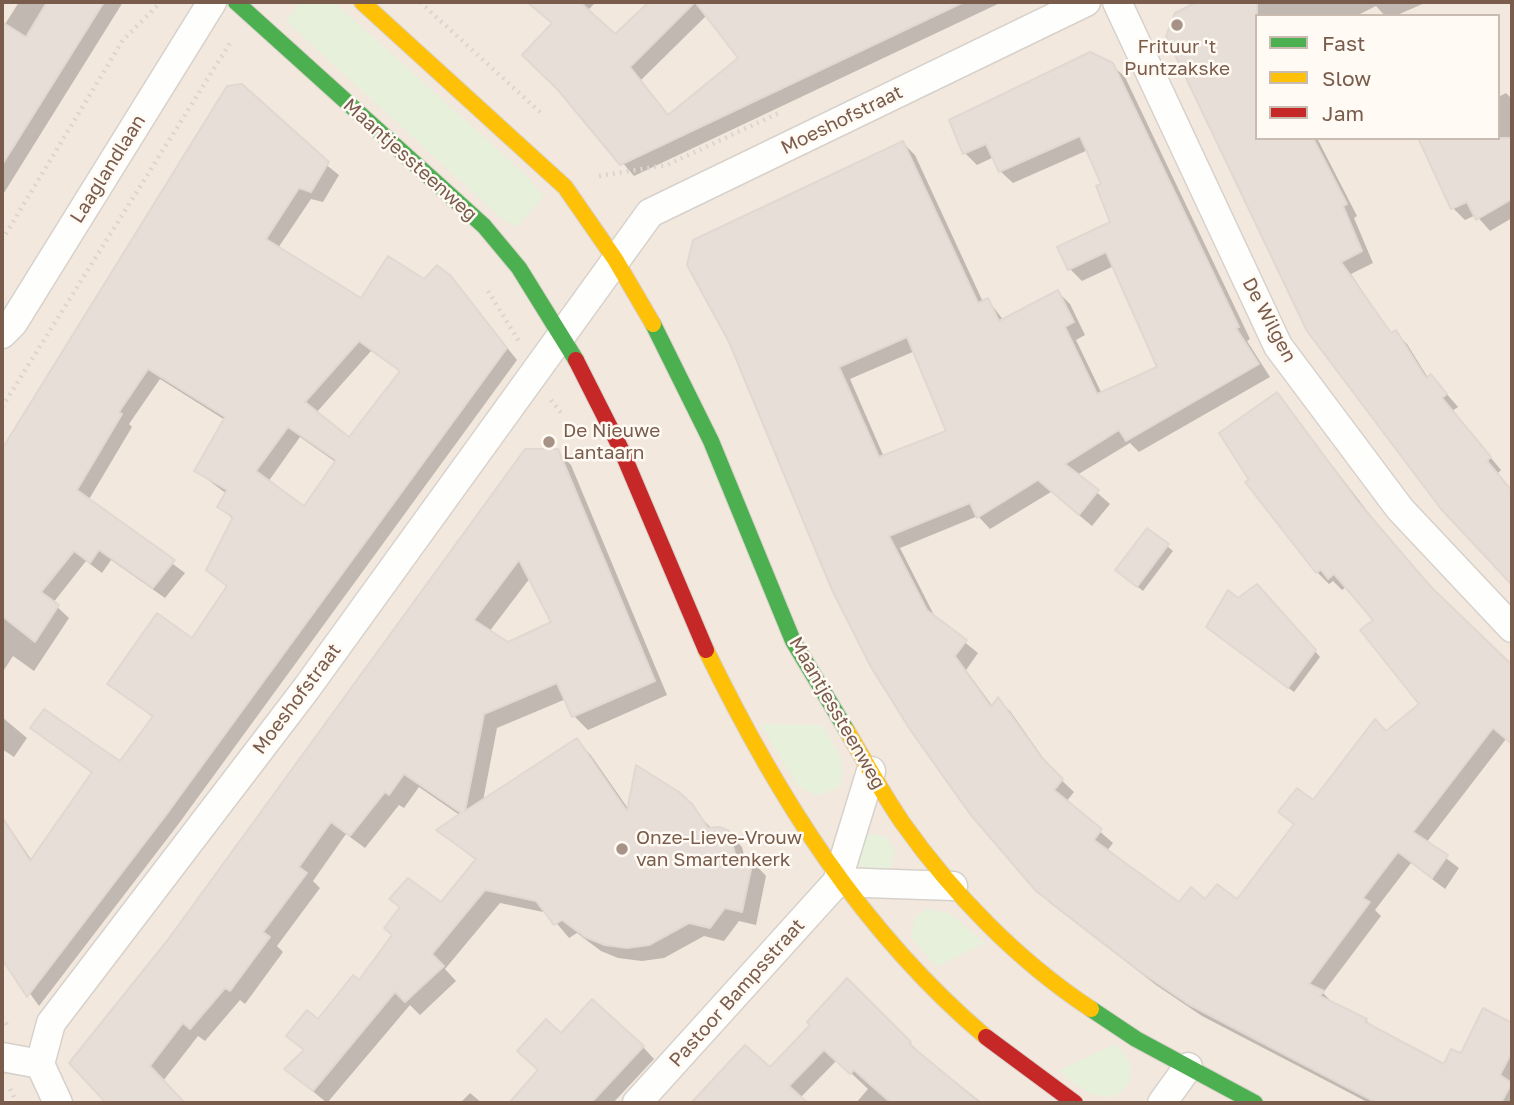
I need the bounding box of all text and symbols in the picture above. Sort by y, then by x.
legend [1255,14,1500,140]
marker: Frituur 't Puntzakske [1169,17,1185,33]
text: Fast [1322,30,1365,56]
place label: Frituur 't Puntzakske [1124,36,1230,80]
text: Slow [1322,65,1371,91]
street label: Moeshofstraat [777,81,907,159]
street label: Maantjessteenweg [338,94,482,226]
text: Jam [1322,100,1364,126]
street label: Laaglandlaan [66,111,150,227]
street label: De Wilgen [1237,274,1301,366]
place label: De Nieuwe Lantaarn [563,420,660,464]
marker: De Nieuwe Lantaarn [541,434,557,450]
street label: Maantjessteenweg [784,633,890,793]
street label: Moeshofstraat [248,639,346,759]
place label: Onze-Lieve-Vrouw van Smartenkerk [636,827,802,871]
marker: Onze-Lieve-Vrouw van Smartenkerk [614,841,630,857]
street label: Pastoor Bampsstraat [664,914,810,1072]

